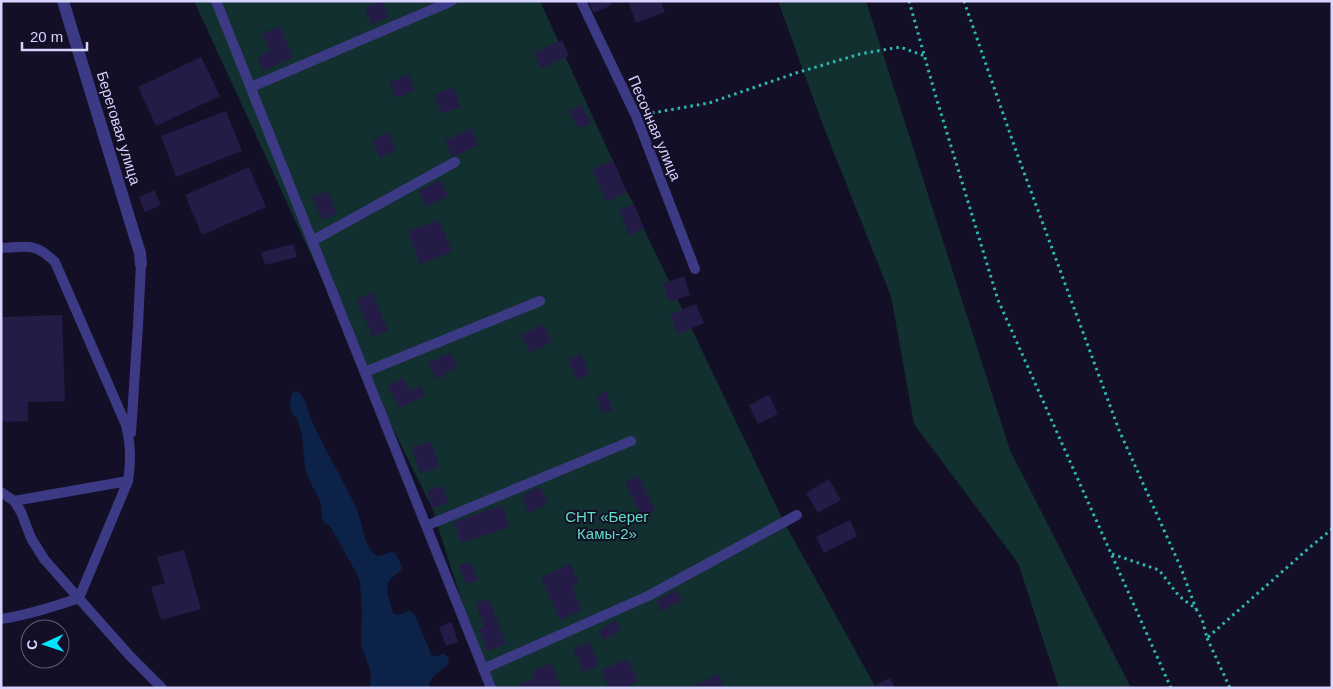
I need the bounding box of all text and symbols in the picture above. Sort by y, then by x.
scale bar [22,20,88,52]
text: 20 m [30,28,63,45]
street label: Береговая улица [94,69,145,188]
street label: Песочная улица [625,73,685,184]
park label: СНТ «Берег Камы-2» [565,508,649,542]
north arrow [20,619,70,669]
text: С [24,639,40,650]

